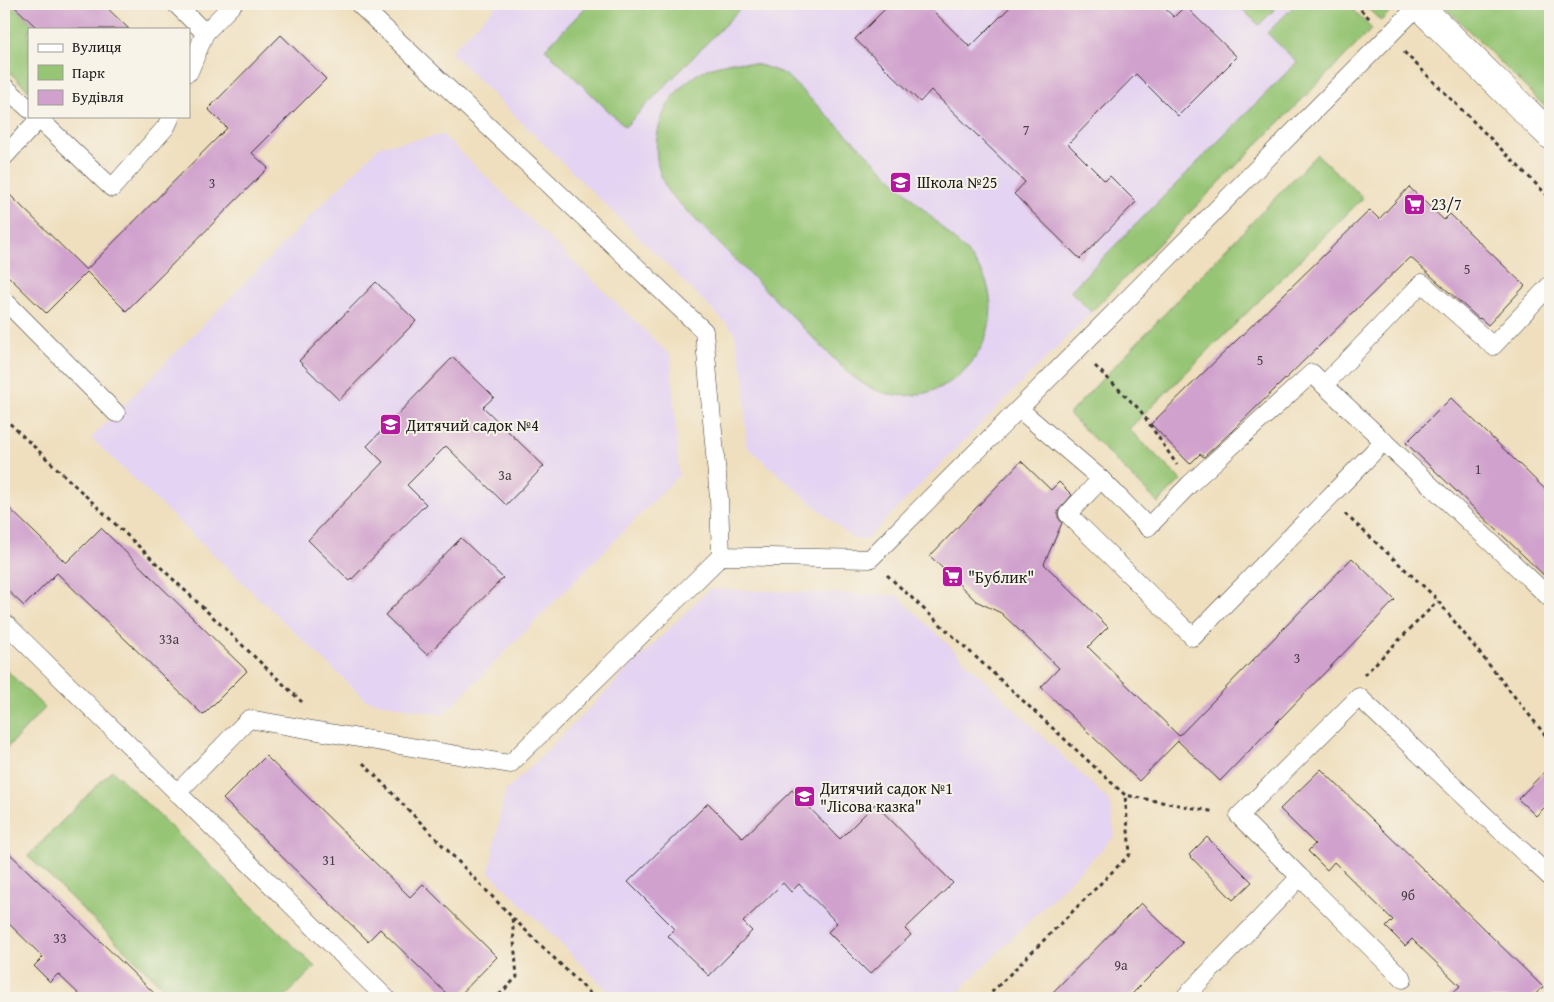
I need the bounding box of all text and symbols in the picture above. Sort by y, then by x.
legend [28,28,190,118]
text: Вулиця [72,36,122,57]
text: Парк [72,62,105,83]
text: Будівля [72,86,124,107]
house number: 7 [1023,120,1030,140]
school or university icon: Школа №25 [889,170,913,194]
place label: Школа №25 [917,170,997,194]
house number: 3 [209,173,215,193]
supermarket icon: 23/7 [1403,192,1427,216]
place label: 23/7 [1431,192,1462,216]
house number: 5 [1464,259,1470,279]
house number: 5 [1257,350,1263,370]
school or university icon: Дитячий садок №4 [378,413,402,437]
place label: Дитячий садок №4 [405,413,539,437]
house number: 1 [1475,459,1481,479]
house number: 3а [498,465,512,485]
supermarket icon: "Бублик" [940,565,964,589]
place label: "Бублик" [968,565,1034,589]
house number: 33а [159,629,179,649]
house number: 3 [1294,648,1300,668]
place label: Дитячий садок №1 "Лісова казка" [819,776,953,818]
school or university icon: Дитячий садок №1 "Лісова казка" [792,785,816,809]
house number: 31 [322,850,336,870]
house number: 9б [1401,885,1415,905]
house number: 33 [53,928,67,948]
house number: 9а [1114,955,1128,975]

